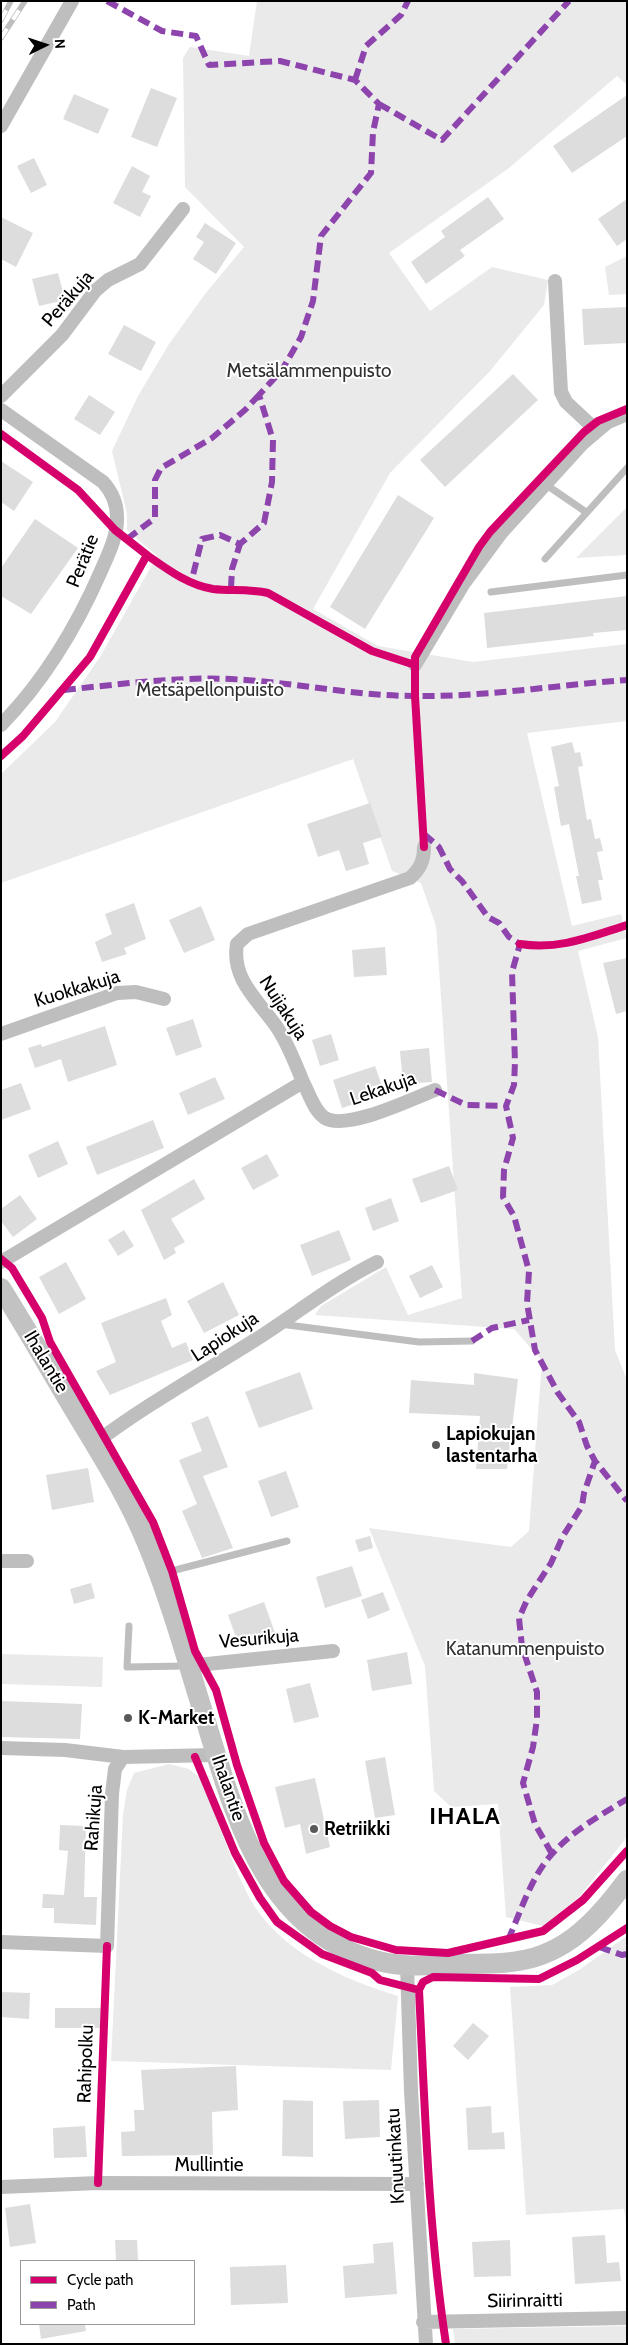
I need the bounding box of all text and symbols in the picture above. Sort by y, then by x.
north arrow [20,20,70,70]
text: N [51,38,69,50]
street label: Peräkuja [37,266,99,332]
park label: Metsälammenpuisto [227,360,391,382]
street label: Perätie [62,531,104,591]
park label: Metsäpellonpuisto [136,679,284,701]
street label: Kuokkakuja [31,965,123,1013]
street label: Nuijakuja [254,972,312,1044]
street label: Lekakuja [347,1067,419,1111]
street label: Lapiokuja [187,1307,263,1367]
street label: Ihalantie [19,1327,73,1397]
place label: Lapiokujan lastentarha [446,1423,537,1467]
marker: Lapiokujan lastentarha [430,1439,442,1451]
street label: Vesurikuja [218,1624,300,1654]
park label: Katanummenpuisto [446,1638,604,1660]
place label: K-Market [138,1707,214,1729]
marker: K-Market [122,1712,134,1724]
street label: Ihalantie [206,1752,250,1824]
street label: Rahikuja [80,1784,108,1852]
district label: IHALA [429,1803,501,1831]
place label: Retriikki [324,1818,390,1840]
marker: Retriikki [308,1823,320,1835]
street label: Rahipolku [73,2024,99,2104]
street label: Knuutinkatu [382,2107,410,2205]
street label: Mullintie [175,2154,243,2176]
legend [20,2260,195,2325]
text: Cycle path [67,2271,133,2289]
street label: Siirinraitti [487,2289,563,2313]
text: Path [67,2296,96,2314]

